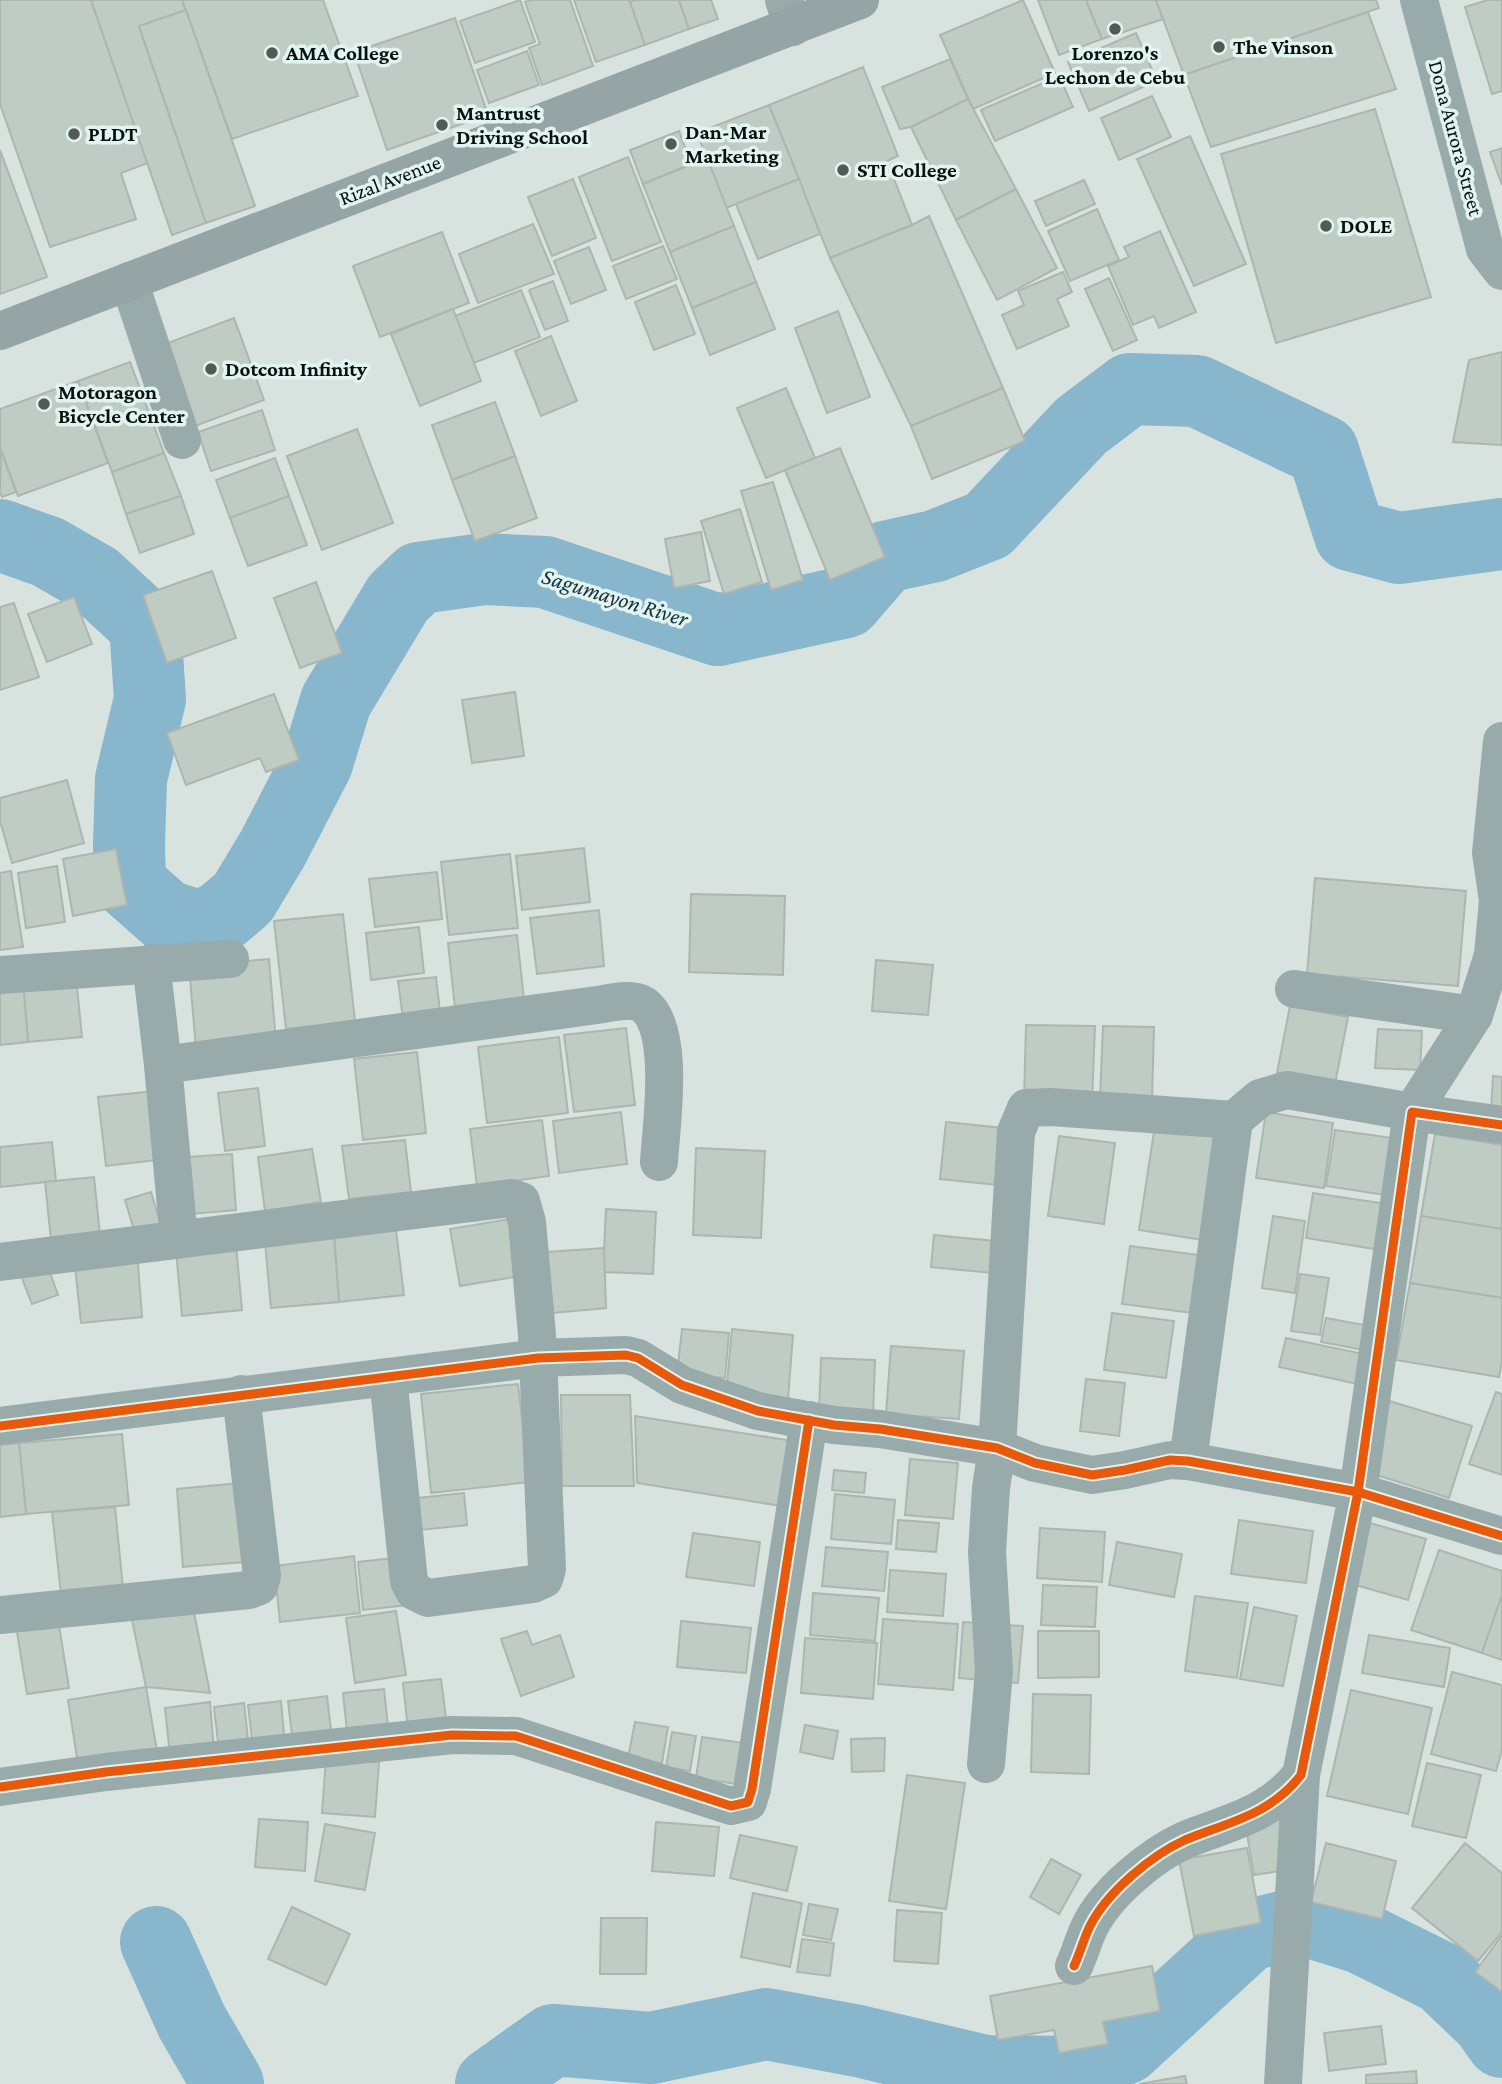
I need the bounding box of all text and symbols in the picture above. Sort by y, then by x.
marker: Lorenzo's Lechon de Cebu [1107,21,1123,37]
place label: The Vinson [1233,35,1333,59]
marker: The Vinson [1211,39,1227,55]
place label: AMA College [285,41,399,65]
place label: Lorenzo's Lechon de Cebu [1045,41,1185,89]
marker: AMA College [264,45,280,61]
street label: Dona Aurora Street [1424,58,1489,219]
place label: Mantrust Driving School [456,101,588,149]
marker: Mantrust Driving School [434,117,450,133]
place label: Dan-Mar Marketing [685,120,779,168]
place label: PLDT [88,122,138,146]
marker: PLDT [66,126,82,142]
marker: Dan-Mar Marketing [663,136,679,152]
street label: Rizal Avenue [336,150,444,210]
place label: STI College [857,158,957,182]
marker: STI College [835,162,851,178]
place label: DOLE [1340,214,1392,238]
marker: DOLE [1318,218,1334,234]
place label: Dotcom Infinity [225,357,368,381]
marker: Dotcom Infinity [203,361,219,377]
place label: Motoragon Bicycle Center [58,380,186,428]
marker: Motoragon Bicycle Center [36,396,52,412]
water label: Sagumayon River [539,562,692,632]

